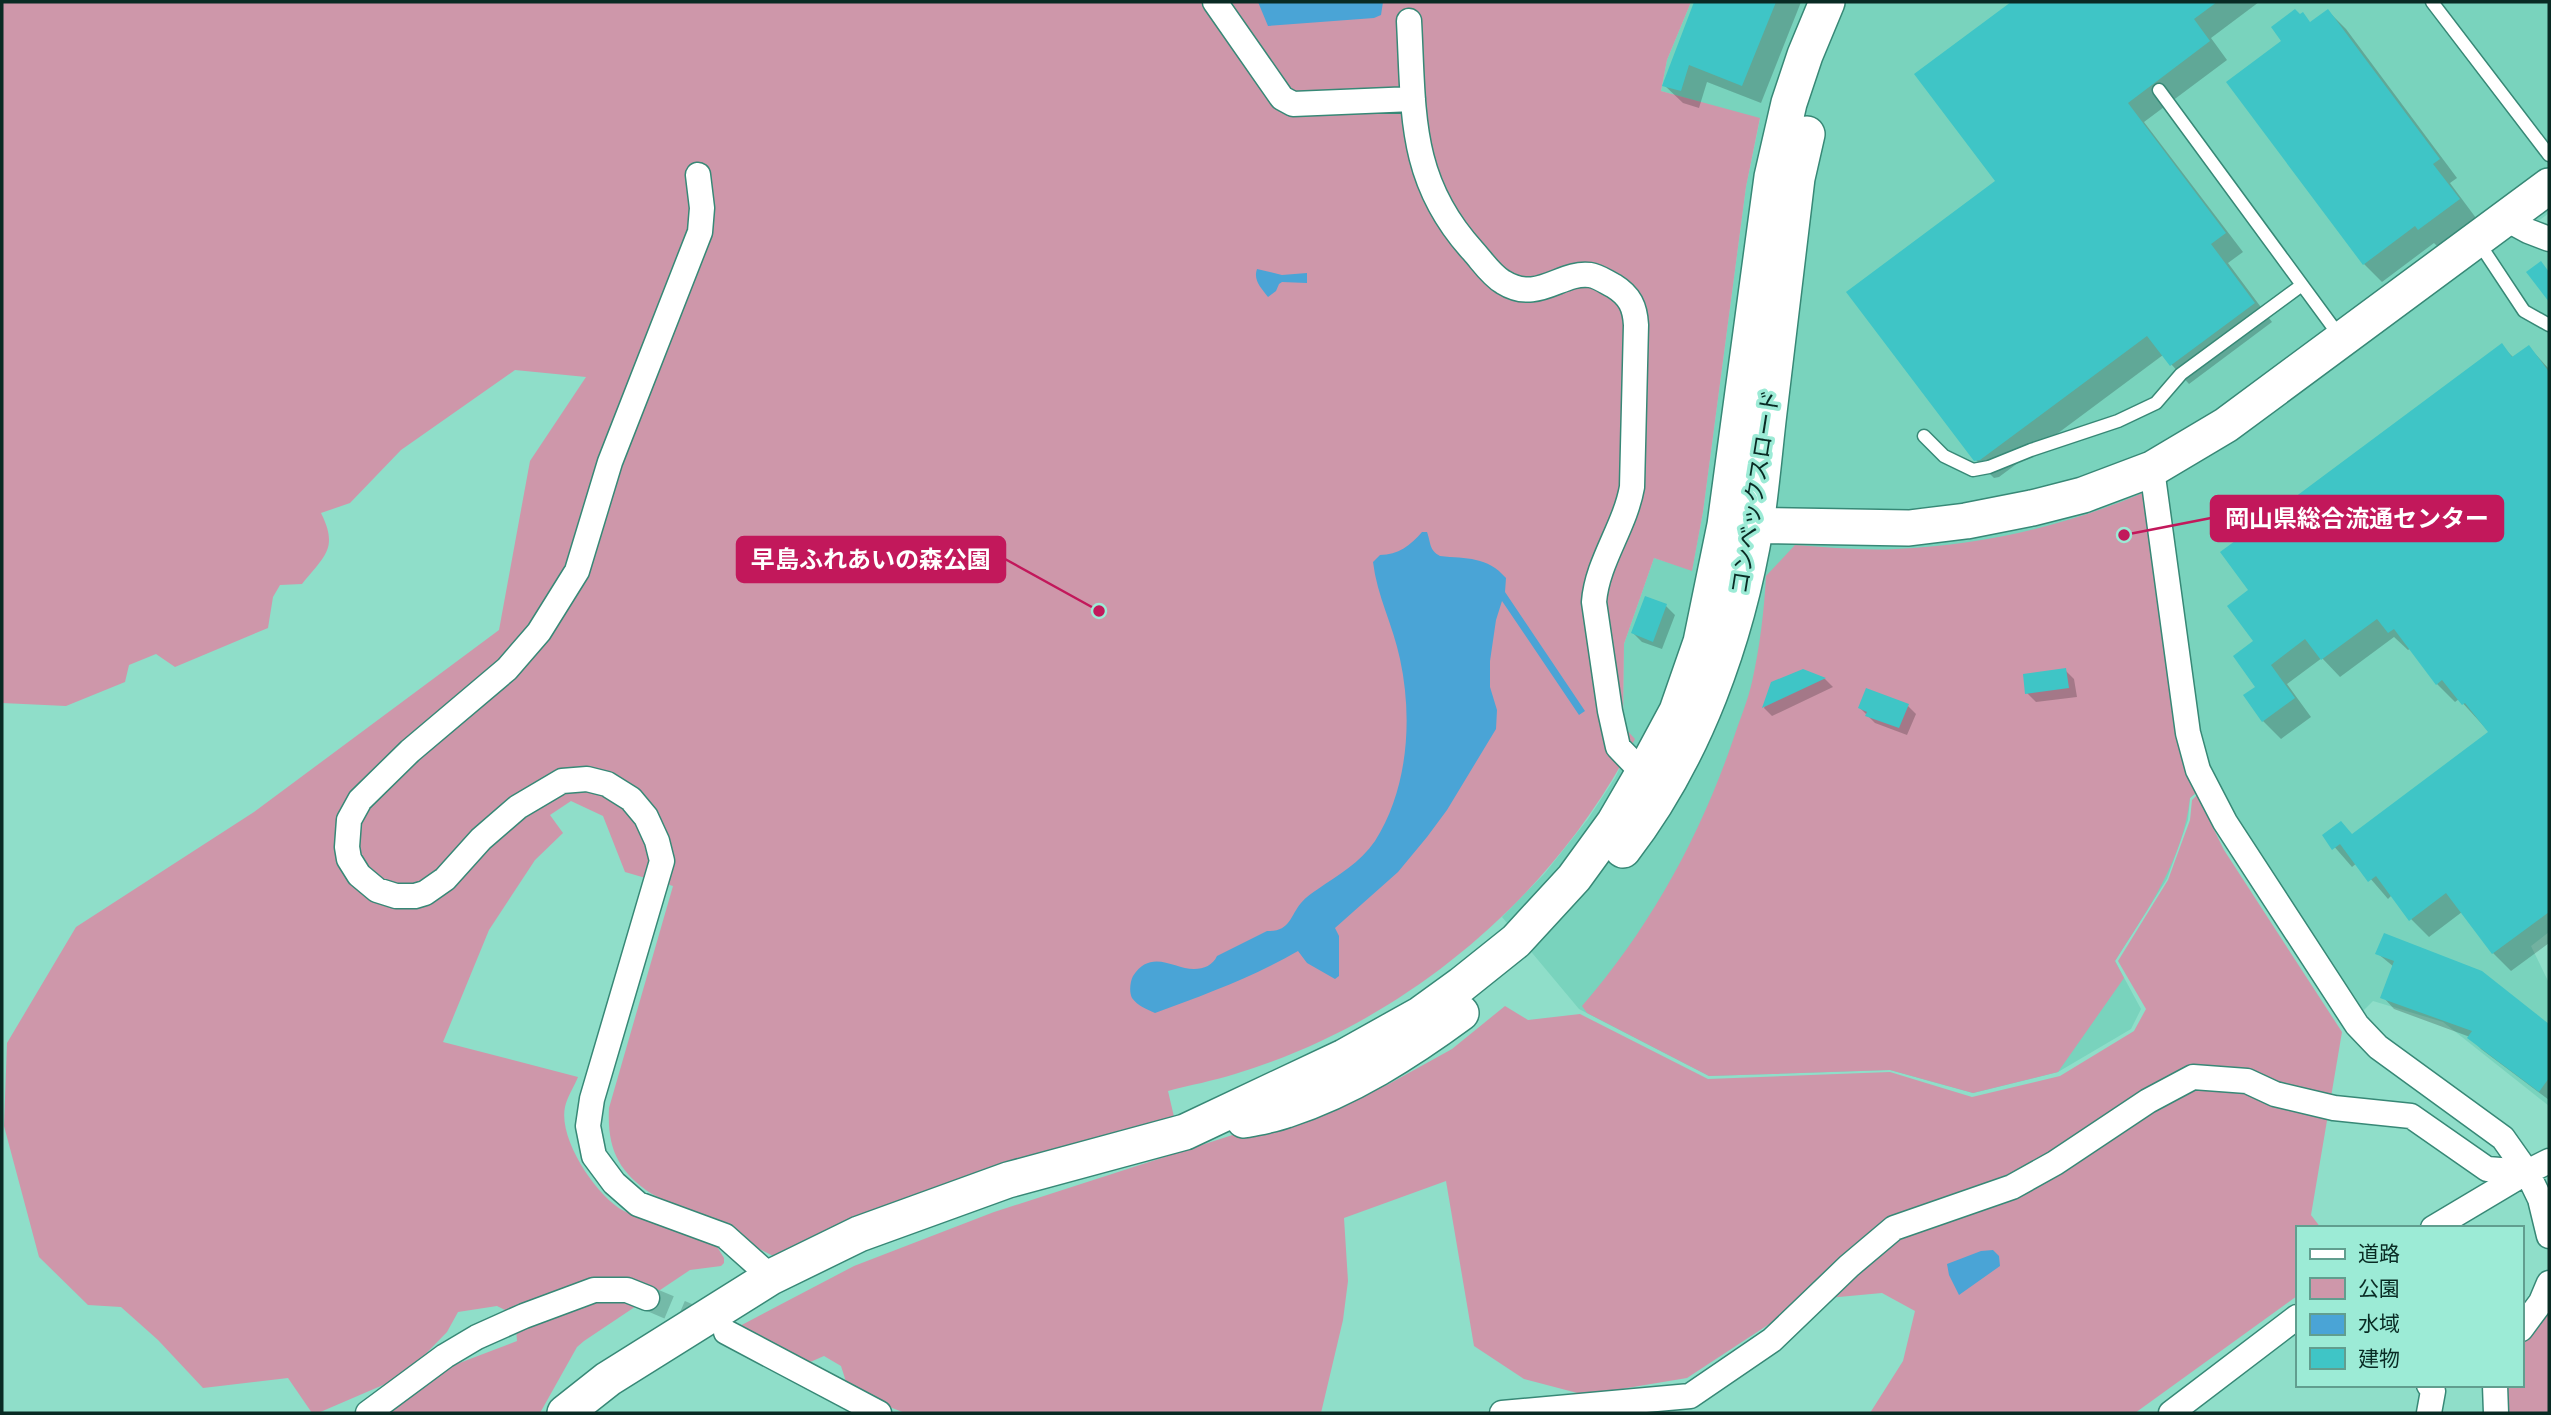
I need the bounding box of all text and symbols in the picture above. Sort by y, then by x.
street label: コンベックスロード [1722,387,1786,596]
callout: 岡山県総合流通センター [2211,496,2503,541]
text: 岡山県総合流通センター [2225,501,2489,534]
callout: 早島ふれあいの森公園 [737,537,1005,582]
text: 早島ふれあいの森公園 [751,542,991,575]
legend [2296,1226,2523,1387]
text: 道路 [2358,1239,2400,1267]
text: 公園 [2358,1274,2400,1302]
text: 水域 [2358,1309,2400,1337]
text: 建物 [2358,1344,2400,1372]

